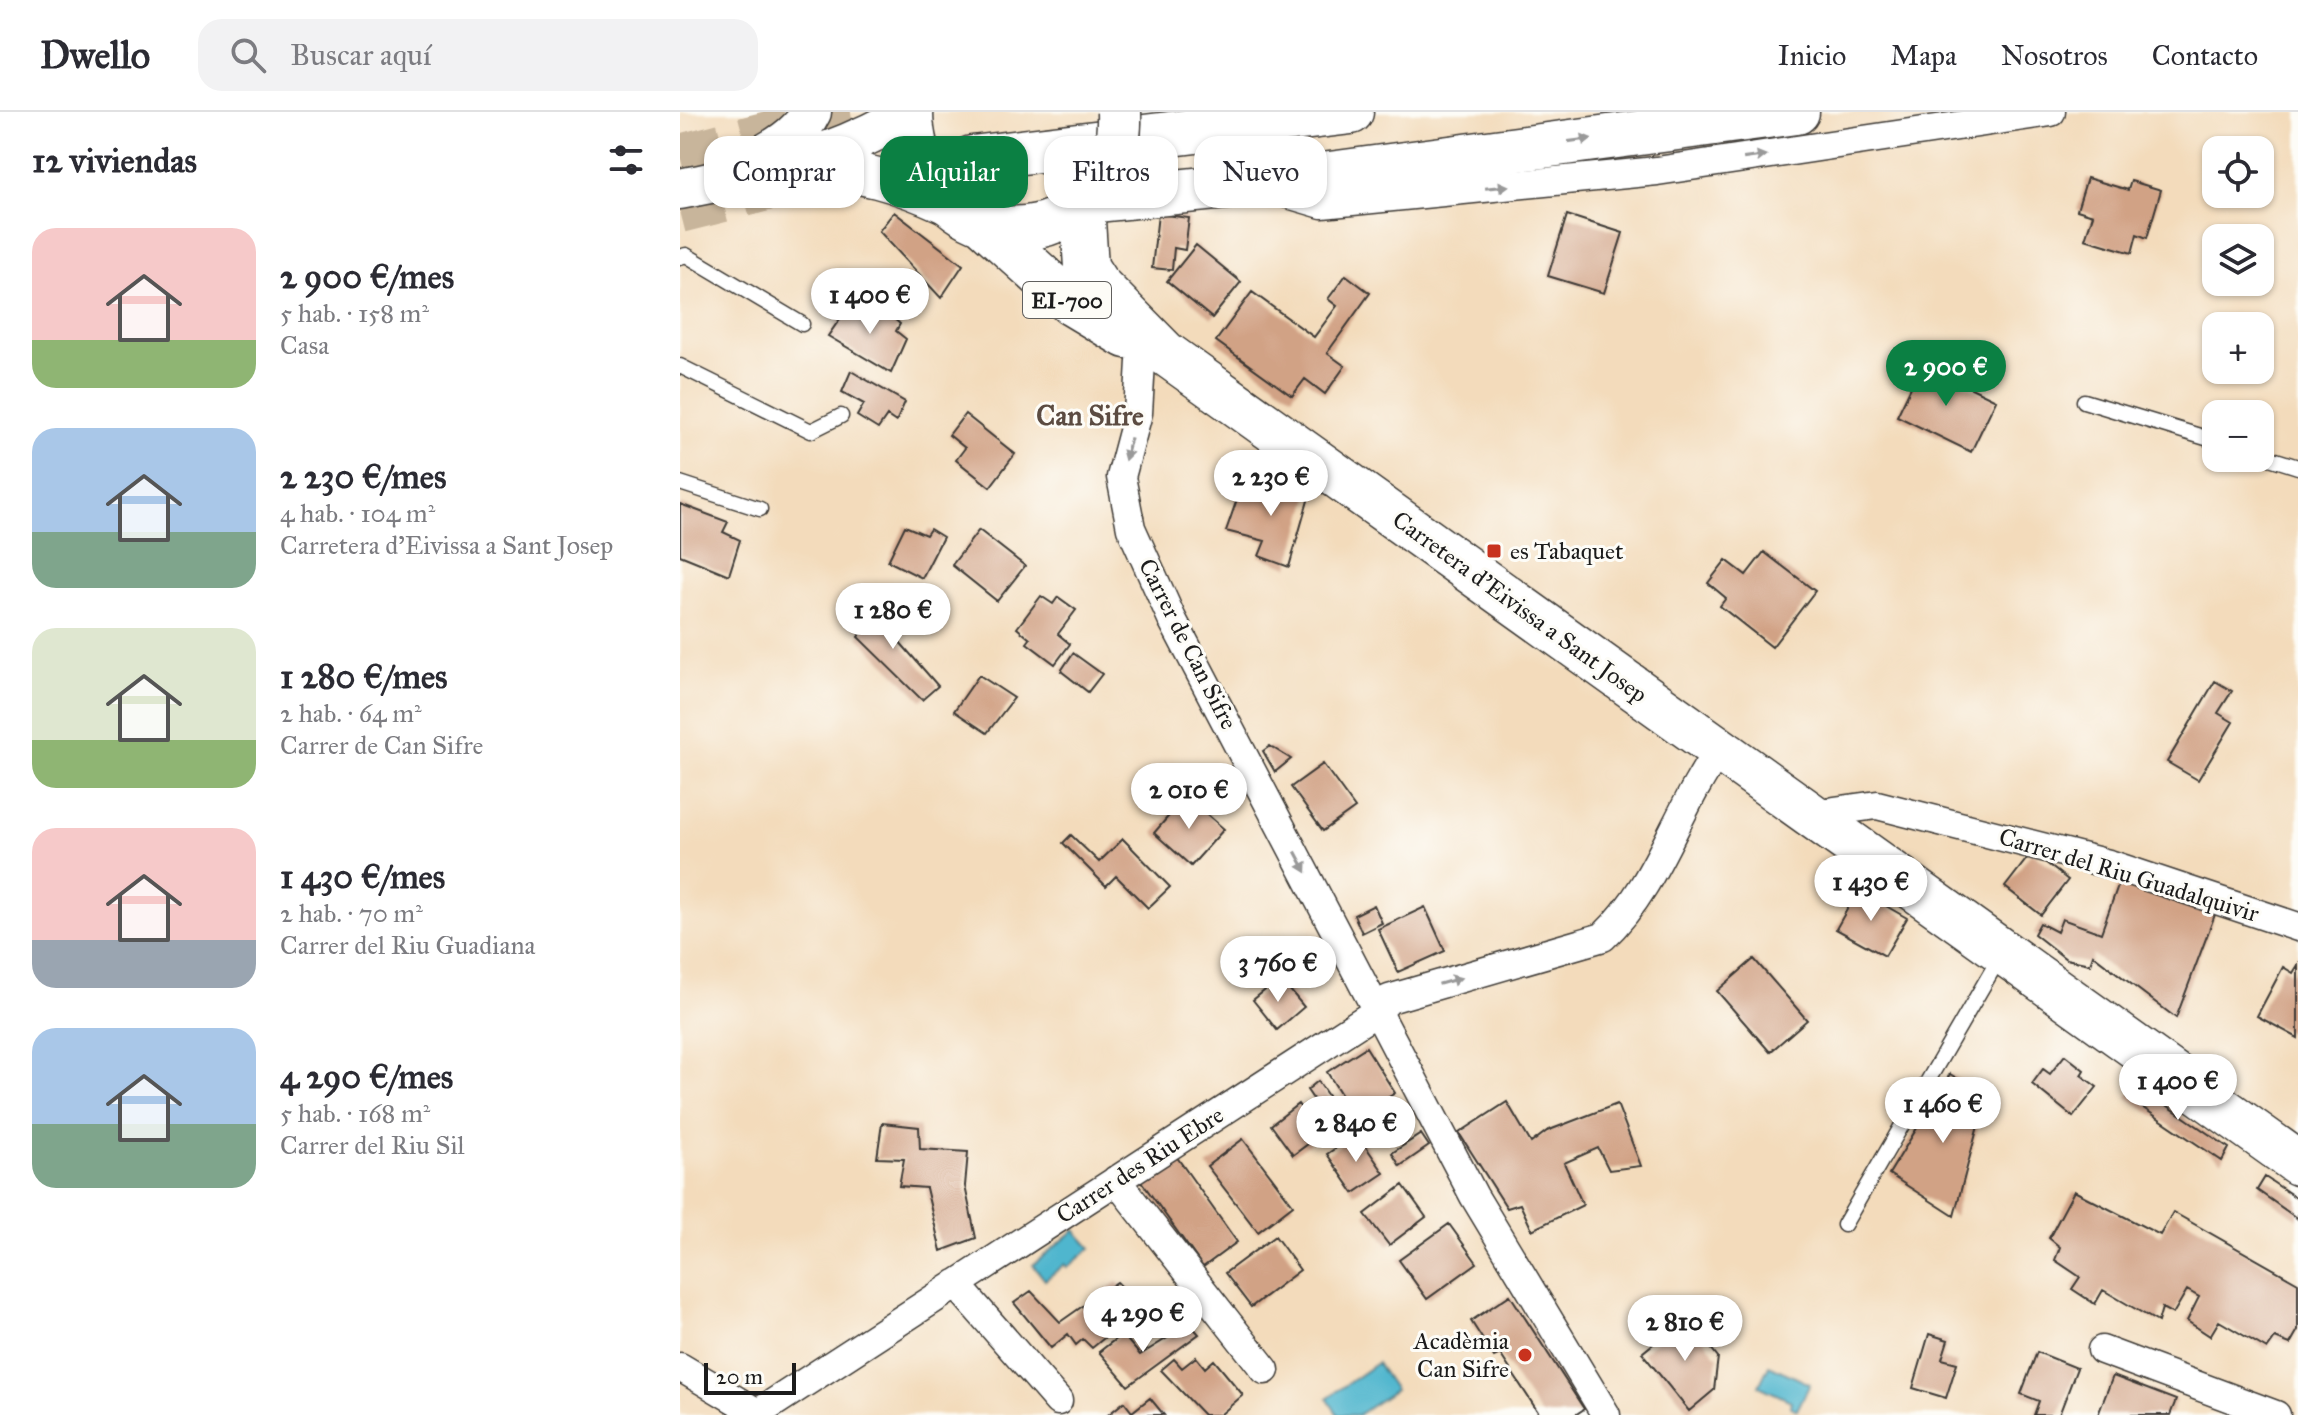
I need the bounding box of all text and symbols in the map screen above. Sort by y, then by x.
search box [198,19,758,91]
text: Dwello [40,32,150,78]
icon: search [226,33,270,77]
text: Buscar aquí [290,37,431,73]
text: Inicio [1778,38,1846,73]
text: Mapa [1890,38,1957,73]
text: Nosotros [2001,38,2108,73]
text: Contacto [2152,38,2258,73]
one-way arrow [1568,133,1593,146]
chip: Comprar [704,136,864,208]
chip: Alquilar [880,136,1028,208]
chip: Filtros [1044,136,1178,208]
chip: Nuevo [1194,136,1327,208]
map controls [2202,136,2274,472]
button: locate [2202,136,2274,208]
icon: filters [604,138,648,182]
text: 12 viviendas [32,140,197,181]
one-way arrow [1743,150,1768,162]
one-way arrow [1485,180,1510,193]
button: layers [2202,224,2274,296]
text: 2 900 €/mes [280,256,454,297]
icon: home [96,260,192,356]
pin: 1 400 € [796,268,944,336]
text: 1 400 € [829,278,911,310]
road number: EI-700 [1023,282,1111,318]
text: 5 hab. · 158 m² [280,297,429,329]
button: + [2202,312,2274,384]
text: Casa [280,329,329,361]
pin: 2 900 € [1872,340,2020,408]
text: 2 900 € [1904,350,1988,382]
district label: Can Sifre [1036,398,1144,433]
button: − [2202,400,2274,472]
one-way arrow [1122,437,1134,462]
pin: 2 230 € [1197,450,1345,518]
text: 2 230 €/mes [280,456,446,497]
icon: home [96,460,192,556]
text: 2 230 € [1232,460,1310,492]
text: 4 hab. · 104 m² [280,497,435,529]
street label: Carretera d'Eivissa a Sant Josep [1387,504,1653,710]
text: Carretera d'Eivissa a Sant Josep [280,529,613,561]
place label: es Tabaquet [1510,536,1624,566]
marker: es Tabaquet [1485,542,1503,560]
street label: Carrer de Can Sifre [1132,554,1244,734]
pin: 1 280 € [819,583,967,651]
text: 1 280 € [853,593,933,625]
text: 1 280 €/mes [280,656,448,697]
icon: home [96,660,192,756]
text: 2 hab. · 64 m² [280,697,422,729]
text: Carrer de Can Sifre [280,729,483,761]
pin: 2 010 € [1115,763,1263,831]
text: 2 010 € [1149,773,1229,805]
street label: Carrer del Riu Guadalquivir [1995,821,2263,929]
one-way arrow [1294,851,1308,873]
pin: 1 430 € [1797,855,1945,923]
text: 1 430 €/mes [280,856,445,897]
icon: home [96,860,192,956]
text: 1 430 € [1832,865,1910,897]
text: 2 hab. · 70 m² [280,897,423,929]
text: Carrer del Riu Guadiana [280,929,536,961]
pin: 3 760 € [1204,936,1352,1004]
text: 3 760 € [1238,946,1318,978]
one-way arrow [1437,975,1462,987]
pin: 1 400 € [2104,1054,2252,1122]
text: 4 290 €/mes [280,1056,453,1097]
icon: home [96,1060,192,1156]
text: 1 400 € [2137,1064,2219,1096]
pin: 1 460 € [1869,1077,2017,1145]
text: 1 460 € [1903,1087,1983,1119]
pin: 2 840 € [1282,1096,1430,1164]
text: 5 hab. · 168 m² [280,1097,430,1129]
street label: Carrer des Riu Ebre [1051,1100,1229,1230]
text: 2 840 € [1314,1106,1398,1138]
text: Carrer del Riu Sil [280,1129,465,1161]
pin: 4 290 € [1069,1286,1217,1354]
pin: 2 810 € [1611,1295,1759,1363]
text: 4 290 € [1101,1296,1185,1328]
text: 2 810 € [1646,1305,1724,1337]
place label: Acadèmia Can Sifre [1413,1326,1510,1384]
marker: Acadèmia Can Sifre [1516,1346,1534,1364]
scale bar [704,1359,796,1395]
text: 20 m [716,1363,763,1390]

